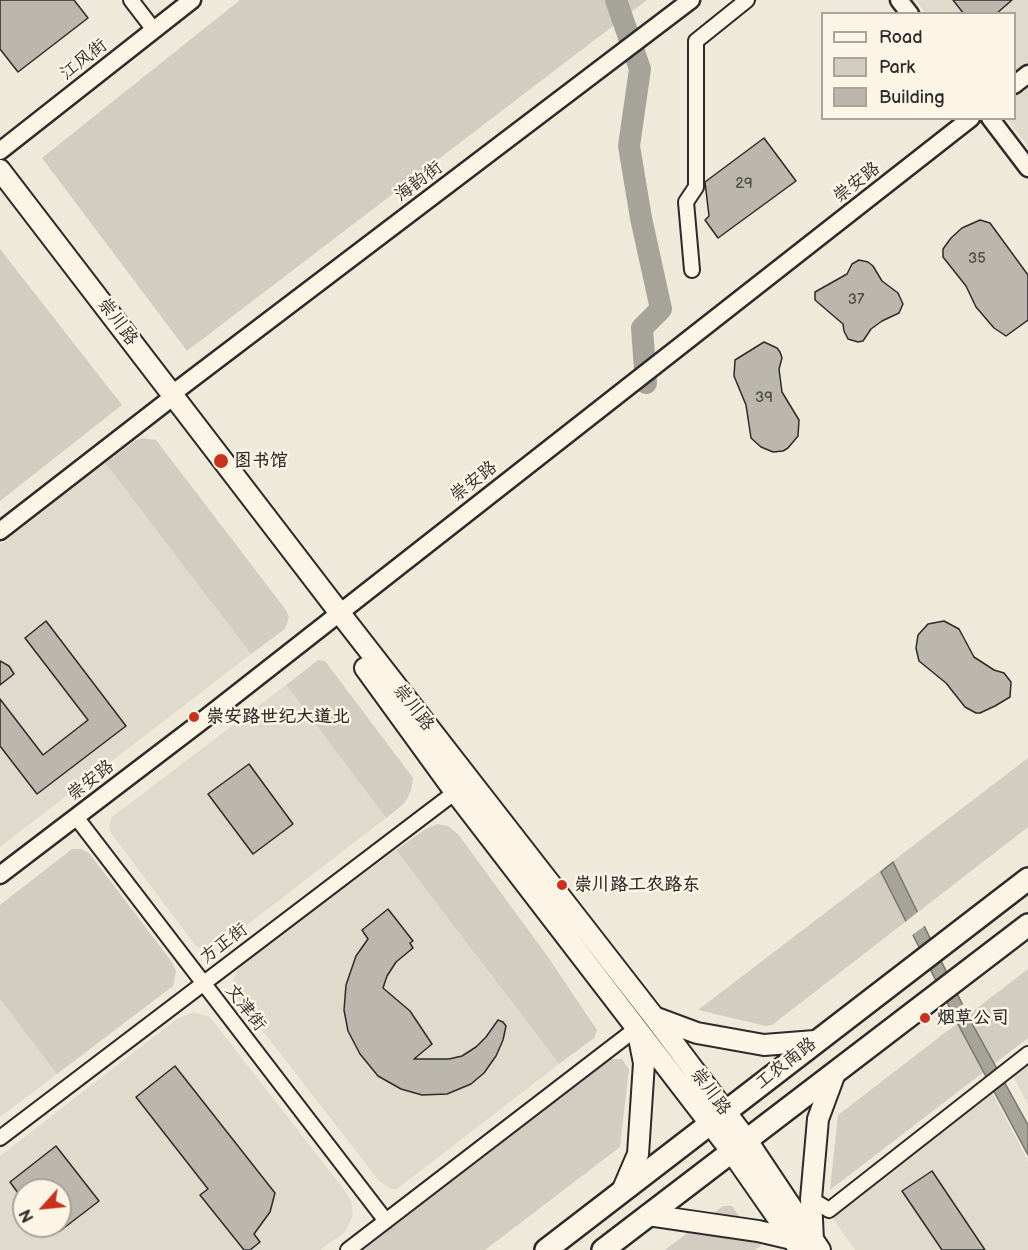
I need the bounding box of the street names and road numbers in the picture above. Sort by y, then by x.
street label: 江风街 [56,35,112,85]
street label: 海韵街 [391,157,447,207]
street label: 崇安路 [829,158,885,208]
street label: 崇川路 [92,294,142,350]
street label: 崇安路 [446,457,502,507]
street label: 崇川路 [388,680,438,736]
street label: 崇安路 [63,756,119,806]
street label: 方正街 [196,919,252,969]
street label: 文津街 [220,980,270,1036]
street label: 工农南路 [751,1033,821,1095]
street label: 崇川路 [685,1064,735,1120]

